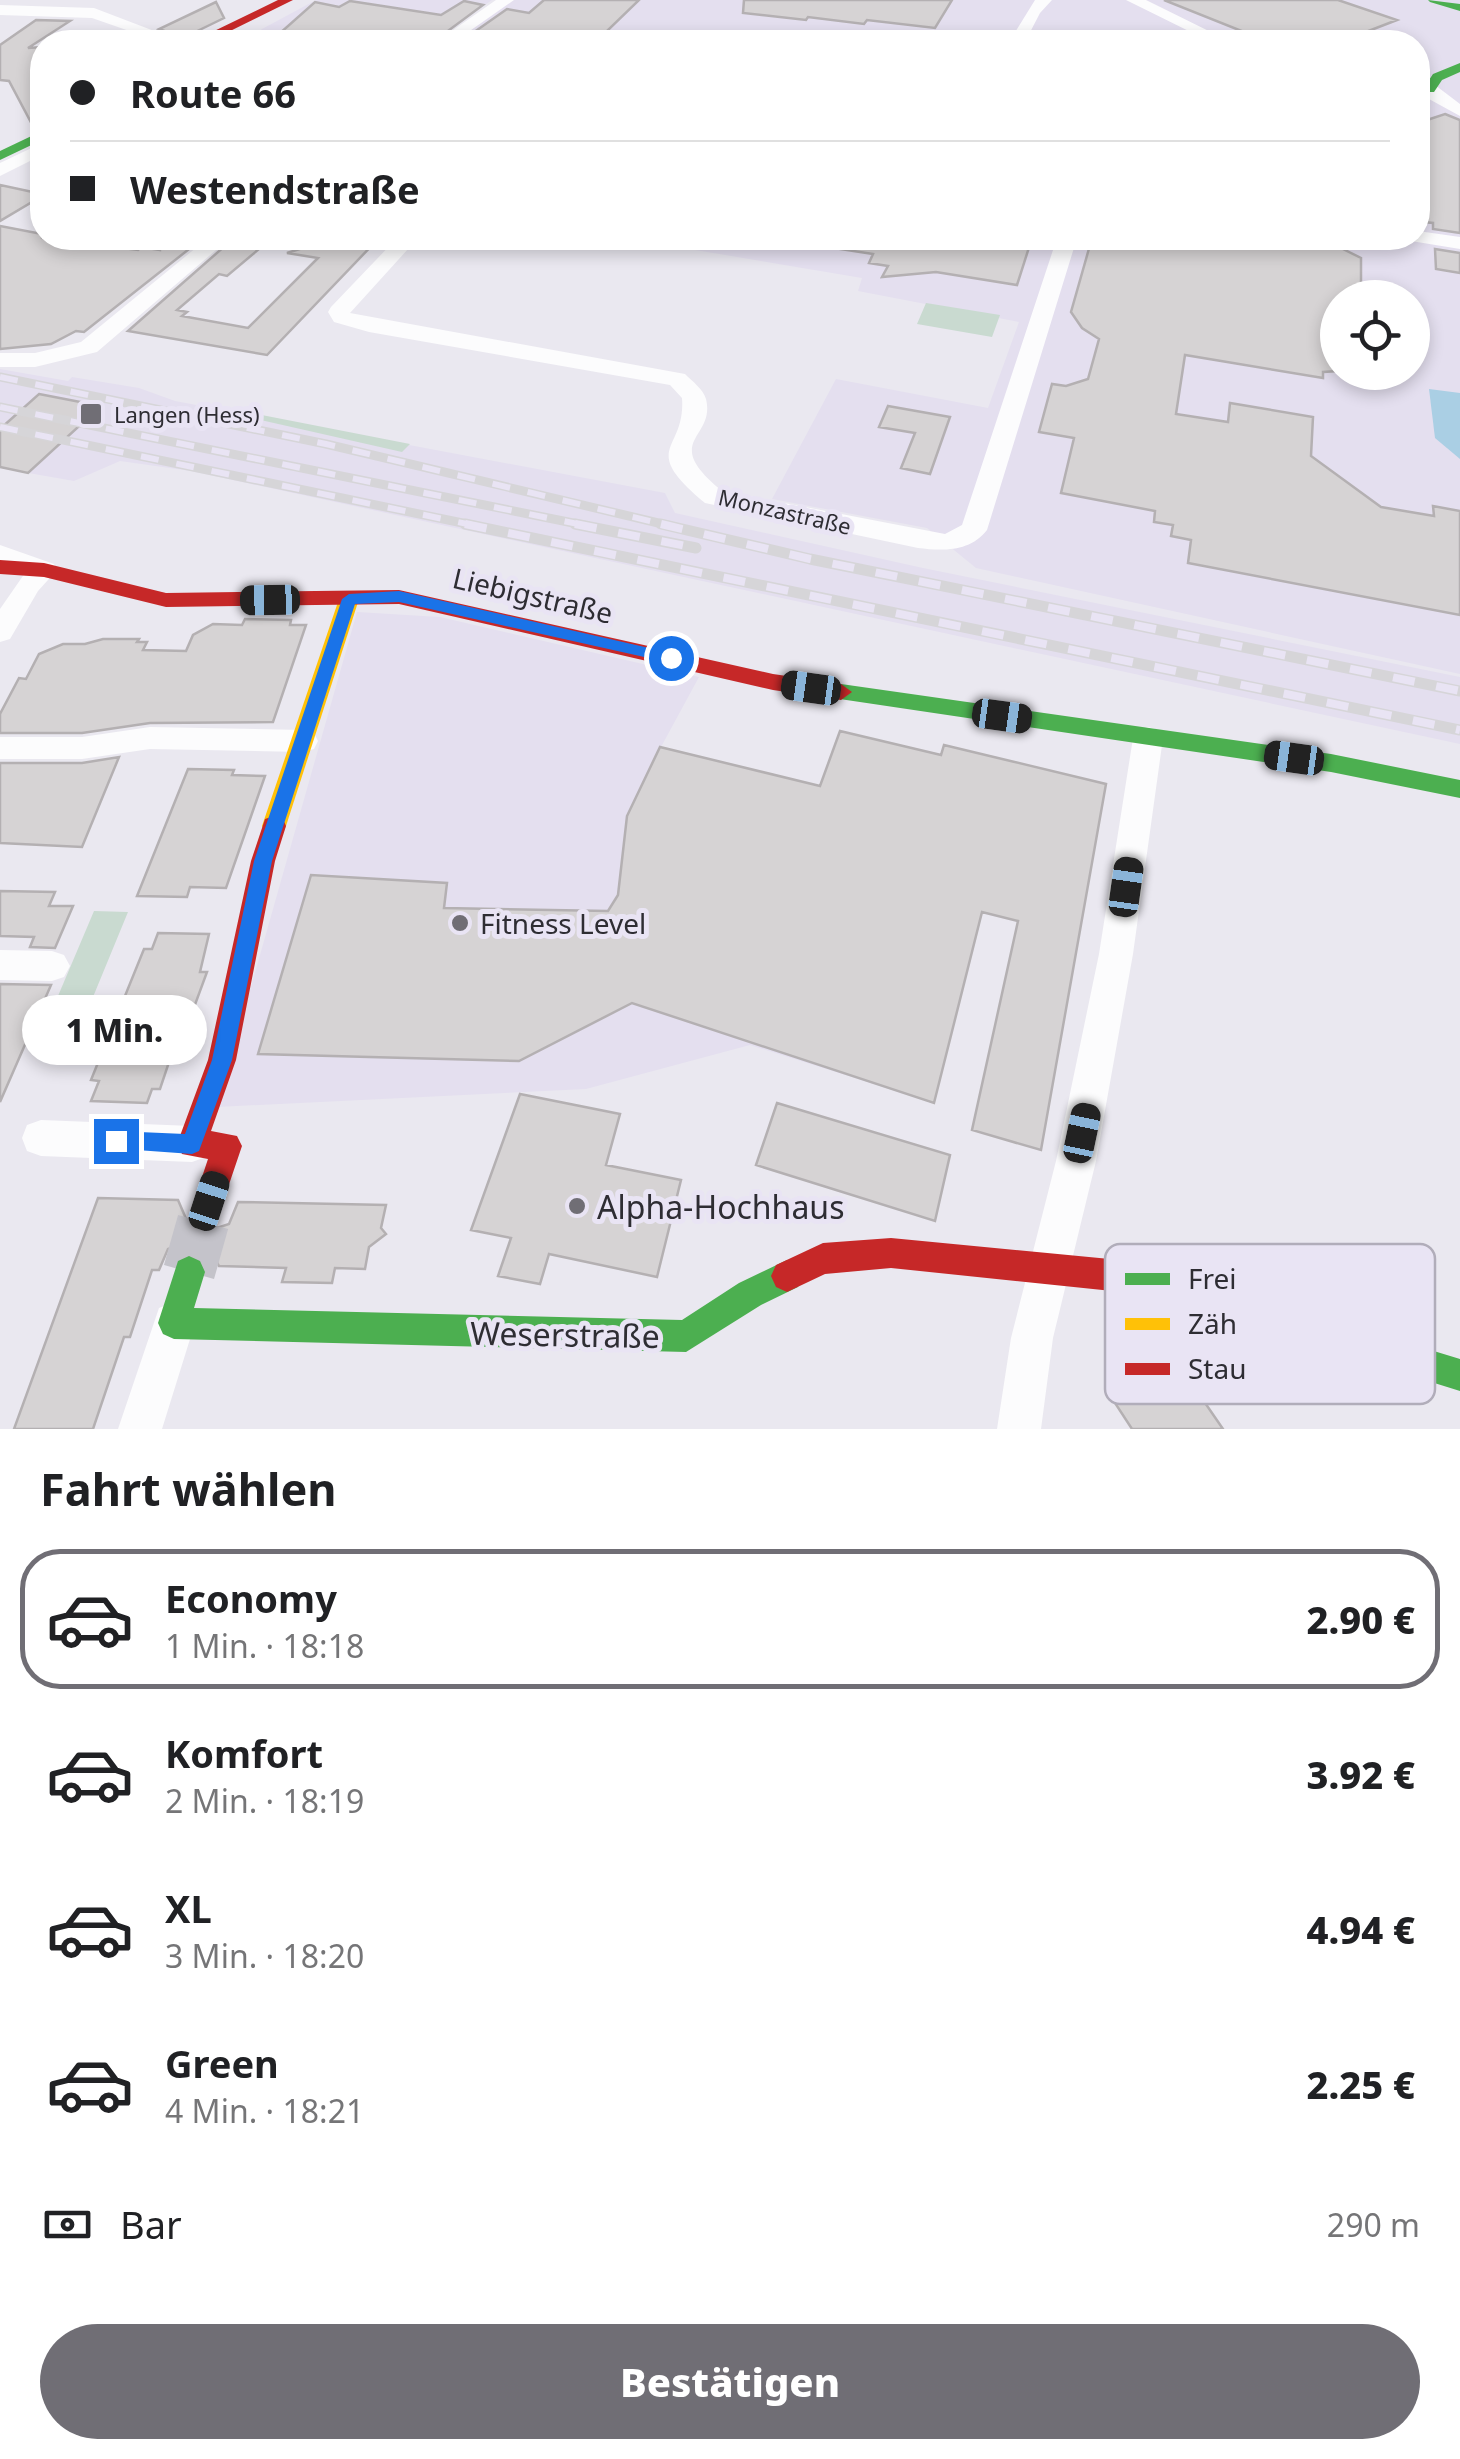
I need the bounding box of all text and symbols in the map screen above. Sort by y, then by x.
text: Route 66 [130,67,296,119]
text: Westendstraße [130,163,420,215]
map controls [1320,280,1430,390]
button: locate [1320,280,1430,390]
place label: Langen (Hess) [114,399,260,429]
marker: Langen (Hess) [78,401,104,427]
street label: Monzastraße [716,481,854,541]
street label: Liebigstraße [449,558,617,632]
car [240,584,300,616]
route start [649,636,694,681]
car [779,669,843,707]
car [970,697,1034,735]
car [1262,739,1326,777]
car [1107,855,1145,919]
place label: Fitness Level [480,904,646,942]
marker: Fitness Level [449,912,471,934]
callout: 1 Min. [23,996,208,1066]
text: 1 Min. [66,1008,163,1051]
car [1061,1101,1103,1165]
route end [94,1119,139,1164]
car [185,1168,233,1234]
place label: Alpha-Hochhaus [597,1185,844,1228]
marker: Alpha-Hochhaus [566,1195,588,1217]
legend [1105,1244,1435,1404]
text: Frei [1188,1259,1237,1297]
text: Zäh [1188,1304,1237,1342]
street label: Weserstraße [470,1311,660,1357]
text: Stau [1188,1349,1247,1387]
text: Fahrt wählen [40,1458,337,1519]
text: Economy [165,1572,337,1624]
icon: car [45,1574,135,1664]
text: 2.90 € [1306,1593,1415,1645]
text: 1 Min. · 18:18 [165,1624,364,1667]
text: Komfort [165,1727,323,1779]
icon: car [45,1729,135,1819]
text: 3.92 € [1306,1748,1415,1800]
text: 2 Min. · 18:19 [165,1779,364,1822]
text: XL [165,1882,212,1934]
icon: car [45,1884,135,1974]
text: 4.94 € [1306,1903,1415,1955]
text: 3 Min. · 18:20 [165,1934,364,1977]
text: Green [165,2037,279,2089]
icon: car [45,2039,135,2129]
text: 2.25 € [1306,2058,1415,2110]
text: 4 Min. · 18:21 [165,2089,364,2132]
icon: cash [40,2197,95,2252]
text: Bar [120,2198,182,2250]
text: 290 m [1327,2203,1420,2246]
button: Bestätigen [40,2324,1420,2439]

